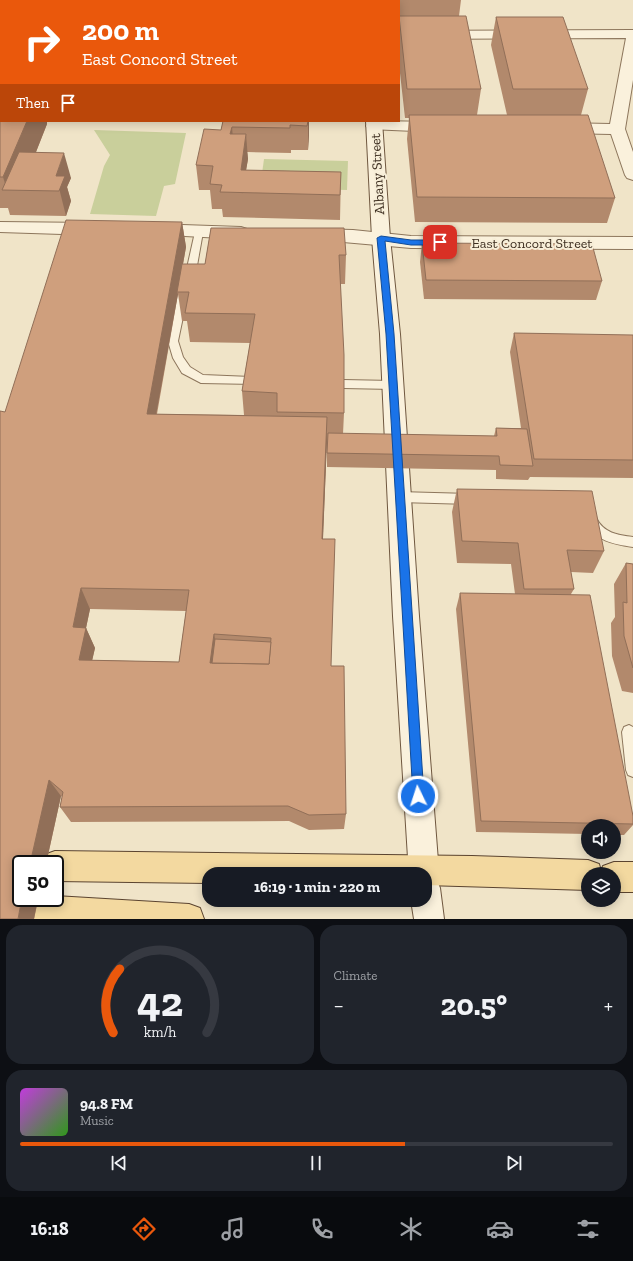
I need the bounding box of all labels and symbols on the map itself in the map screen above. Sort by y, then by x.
street label: Albany Street [367,132,388,215]
pin [423,225,457,259]
street label: East Concord Street [471,235,593,252]
position arrow [397,775,439,817]
speed limit sign: 50 [12,855,64,907]

